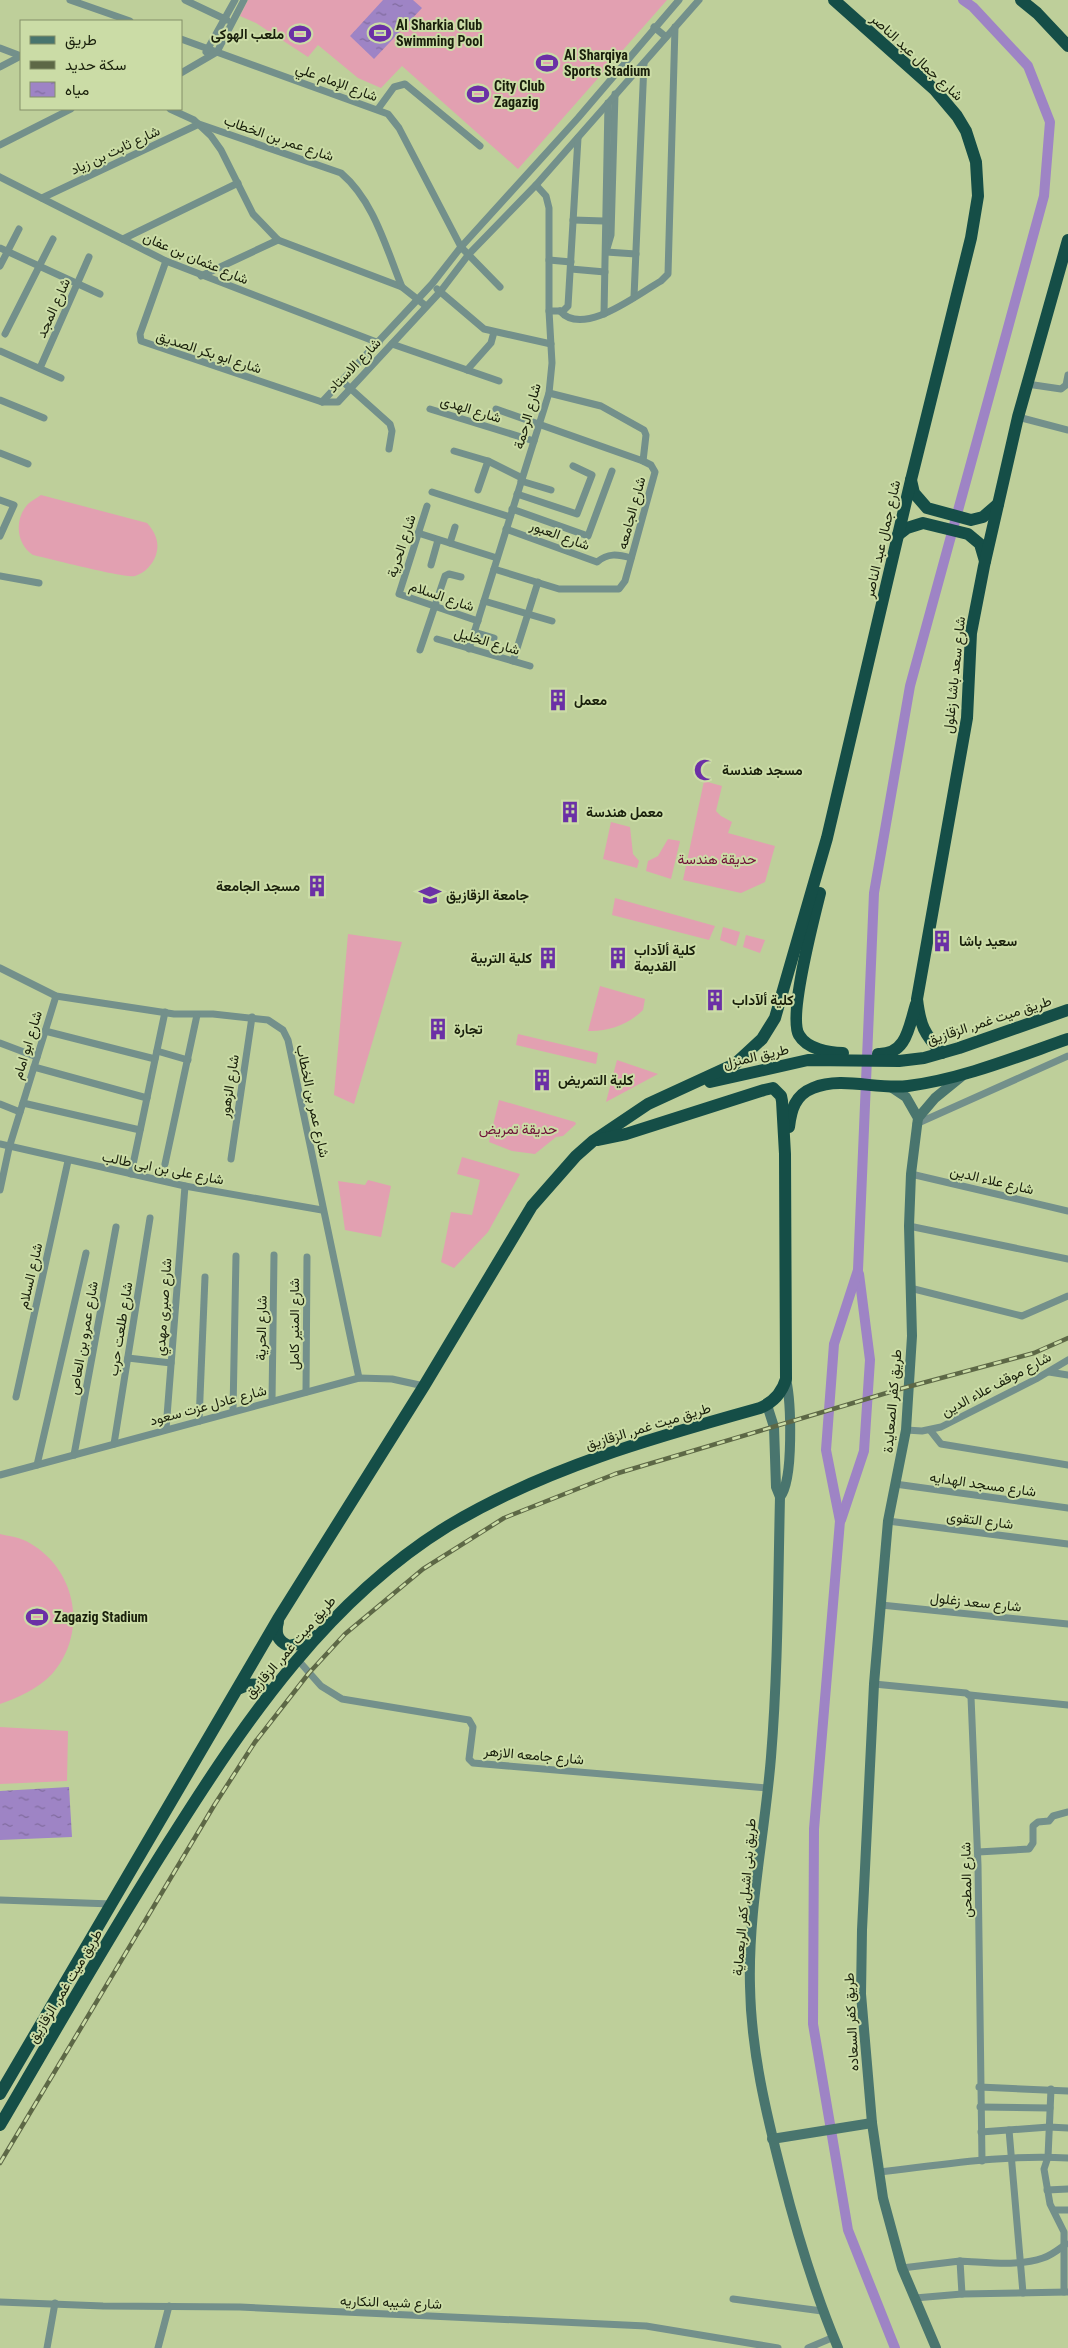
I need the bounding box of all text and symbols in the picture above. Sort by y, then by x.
street label: شارع جمال عبد الناصر [865,9,966,106]
place label: Al Sharkia Club Swimming Pool [396,17,483,49]
legend [20,20,182,110]
sports icon: Al Sharkia Club Swimming Pool [367,20,393,46]
sports icon: ملعب الهوكى [287,21,313,47]
place label: ملعب الهوكى [211,26,284,43]
text: طريق [65,31,97,50]
place label: Al Sharqiya Sports Stadium [564,47,650,79]
sports icon: Al Sharqiya Sports Stadium [534,50,560,76]
text: سكة حديد [65,56,127,74]
street label: شارع الإمام علي [292,60,380,108]
place label: City Club Zagazig [494,78,545,110]
text: مياه [65,81,89,99]
sports icon: City Club Zagazig [465,81,491,107]
street label: شارع عمر بن الخطاب [221,112,336,167]
street label: شارع ثابت بن زياد [68,122,164,180]
street label: شارع عثمان بن عفان [140,229,251,290]
street label: شارع المجد [33,276,76,342]
street label: شارع ابو بكر الصديق [153,327,264,379]
street label: شارع الاستاد [324,335,386,398]
street label: شارع الرحمة [510,381,547,452]
street label: شارع الهدى [438,392,503,429]
street label: شارع الجامعه [614,475,651,552]
street label: شارع جمال عبد الناصر [860,479,906,601]
street label: شارع الحرية [383,513,422,580]
street label: شارع العبور [526,516,592,556]
street label: شارع السلام [407,577,476,617]
street label: شارع سعد باشا زغلول [940,616,971,735]
street label: شارع الخليل [451,624,522,661]
building icon: معمل [545,687,571,713]
place label: معمل [574,692,608,708]
mosque icon: مسجد هندسة [692,757,718,783]
place label: مسجد هندسة [722,762,803,779]
building icon: معمل هندسة [557,799,583,825]
place label: معمل هندسة [586,804,664,820]
park label: حديقة هندسة [678,851,756,867]
building icon: مسجد الجامعة [304,873,330,899]
place label: مسجد الجامعة [216,878,300,895]
school or university icon: جامعة الزقازيق [417,882,443,908]
place label: جامعة الزقازيق [446,887,529,904]
building icon: سعيد باشا [929,928,955,954]
place label: سعيد باشا [959,933,1017,950]
place label: كلية ألآداب القديمة [634,942,696,975]
building icon: كلية التربية [535,945,561,971]
building icon: كلية ألآداب القديمة [605,945,631,971]
place label: كلية التربية [471,950,532,967]
building icon: كلية ألآداب [702,987,728,1013]
place label: كلية ألآداب [732,992,794,1009]
street label: طريق ميت غمر, الزقازيق [925,992,1054,1049]
street label: شارع ابو امام [9,1009,48,1082]
building icon: تجارة [425,1016,451,1042]
place label: تجارة [454,1021,483,1038]
street label: طريق المنزل [722,1041,791,1073]
street label: شارع عمر بن الخطاب [290,1043,333,1159]
street label: شارع الزهور [216,1053,245,1120]
building icon: كلية التمريض [529,1067,555,1093]
place label: كلية التمريض [558,1072,633,1089]
park label: حديقة تمريض [479,1121,557,1138]
street label: شارع على بن ابى طالب [100,1148,225,1191]
street label: شارع علاء الدين [948,1163,1036,1200]
street label: شارع السلام [15,1241,48,1311]
street label: شارع صبرى مهدي [152,1257,178,1357]
street label: شارع المنير كامل [286,1278,305,1370]
street label: شارع عمرو بن العاص [65,1280,104,1397]
street label: شارع طلعت حرب [105,1281,138,1378]
street label: شارع الحرية [252,1295,273,1361]
street label: طريق كفر الصعايدة [879,1348,905,1454]
street label: شارع موقف علاء الدين [938,1348,1055,1422]
street label: شارع عادل عزت سعود [148,1382,269,1431]
street label: طريق ميت غمر, الزقازيق [583,1399,713,1454]
street label: شارع مسجد الهدايه [928,1469,1037,1502]
street label: شارع التقوى [945,1508,1014,1535]
street label: شارع سعد زغلول [929,1589,1022,1618]
street label: طريق ميت غمر, الزقازيق [241,1593,339,1702]
sports icon: Zagazig Stadium [24,1604,50,1630]
place label: Zagazig Stadium [54,1609,148,1625]
street label: شارع جامعه الازهر [482,1743,585,1770]
street label: طريق بنى اشبل, كفر الربعماية [729,1818,760,1977]
street label: شارع المطحن [957,1842,978,1918]
street label: طريق ميت غمر, الزقازيق [25,1926,106,2046]
street label: طريق كفر السعاده [840,1972,863,2072]
street label: شارع شيبه النكاريه [340,2292,442,2315]

